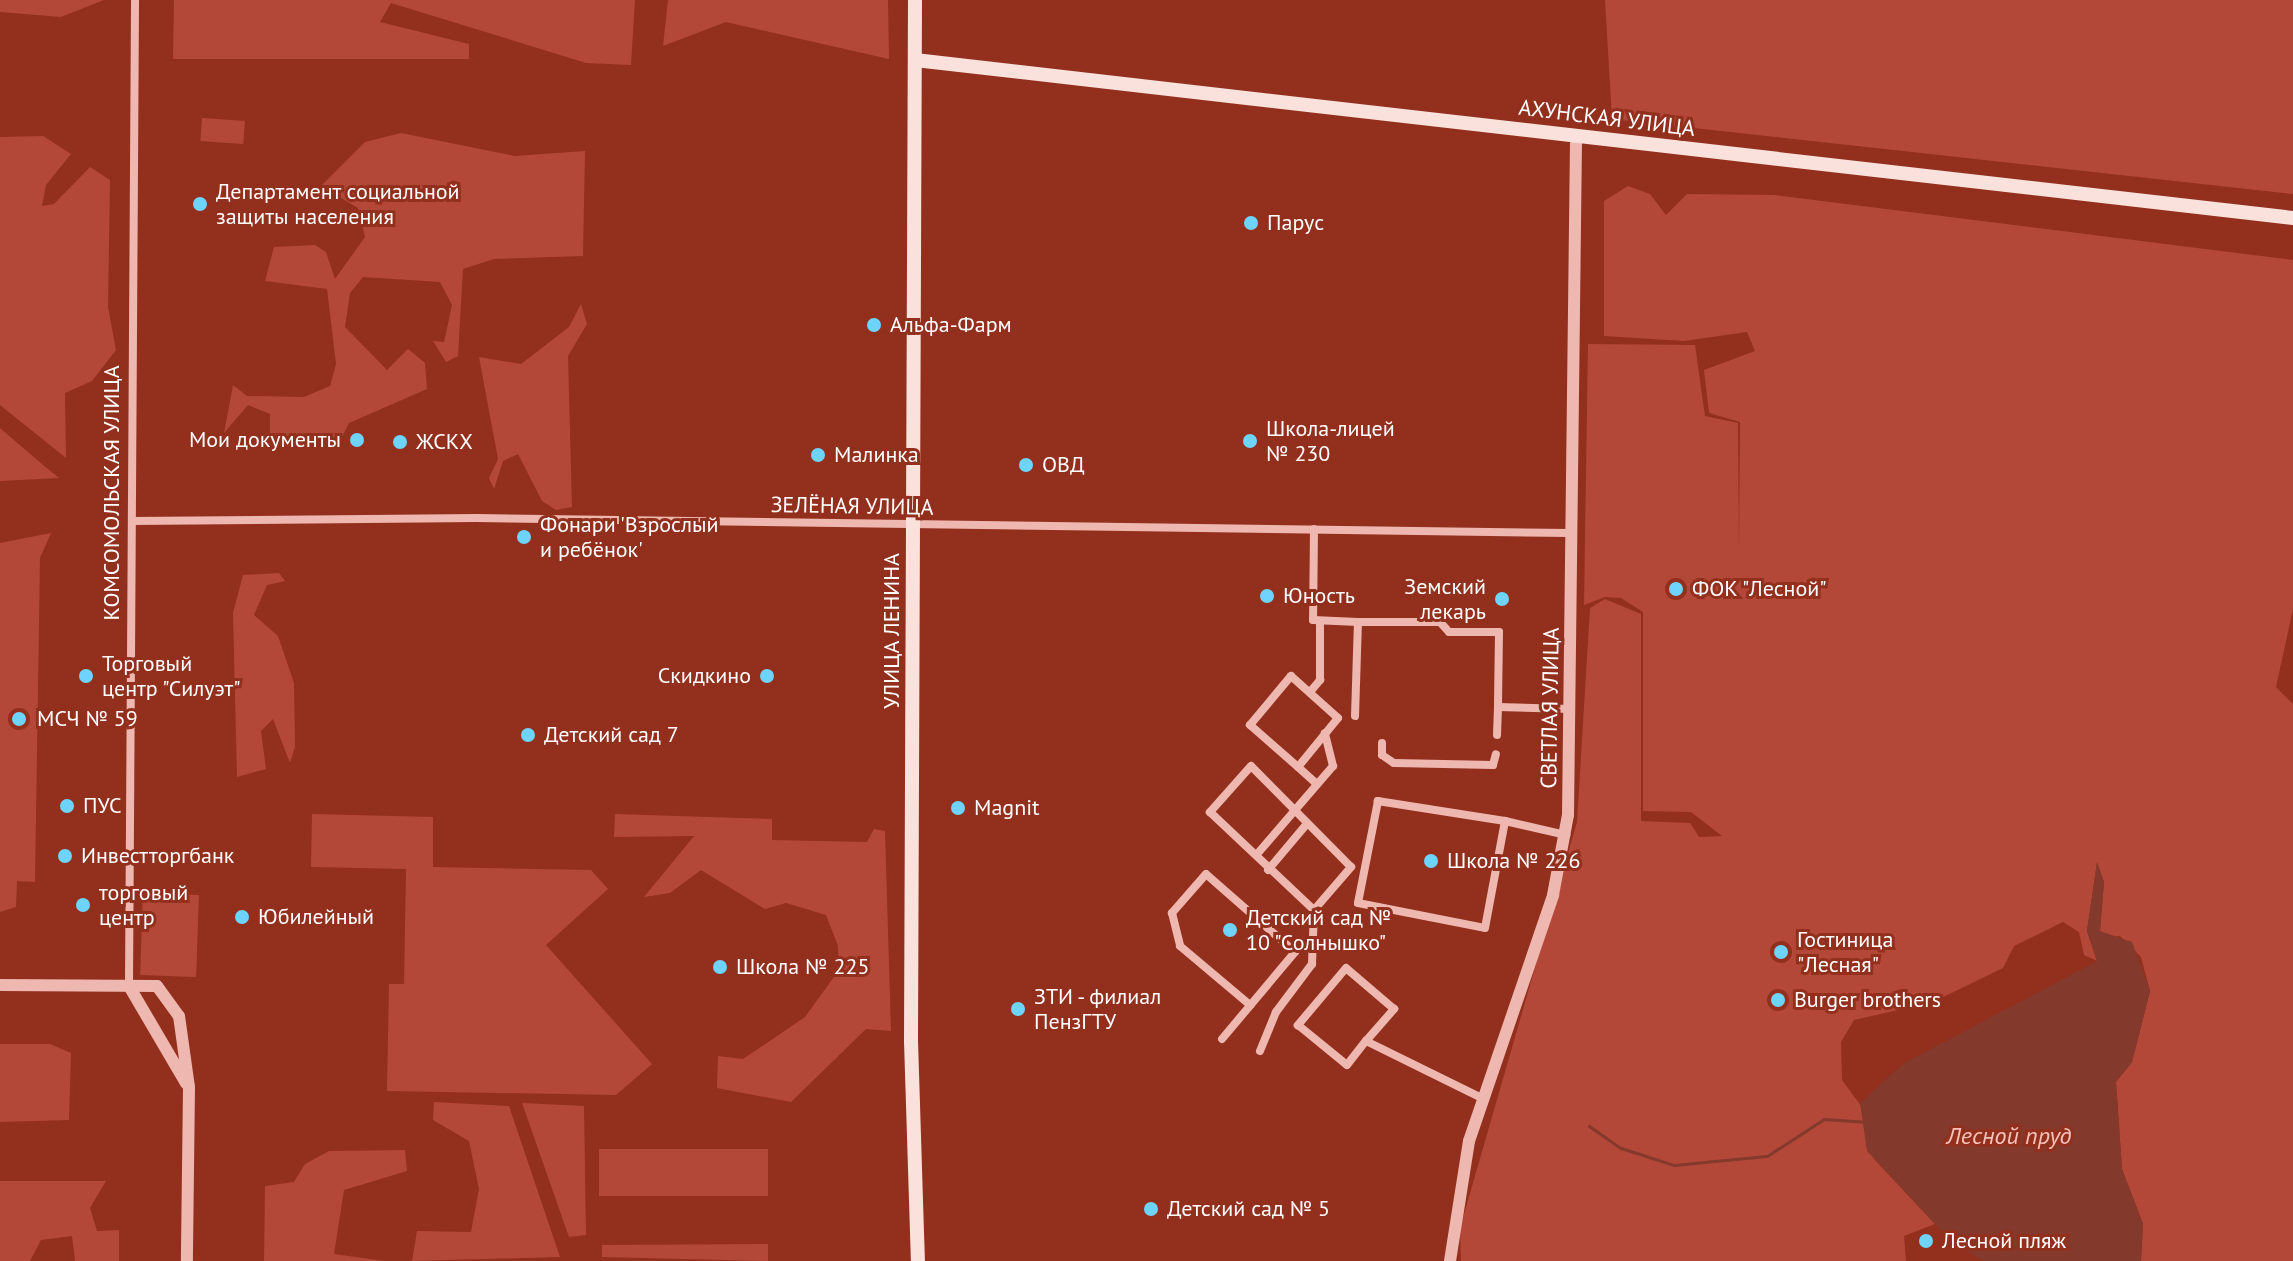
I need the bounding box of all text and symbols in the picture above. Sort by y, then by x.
street label: АХУНСКАЯ УЛИЦА [1517,94,1697,142]
place label: Департамент социальной защиты населения [216,178,460,230]
marker: Департамент социальной защиты населения [191,195,209,213]
place label: Парус [1267,210,1324,236]
marker: Парус [1242,214,1260,232]
place label: Альфа-Фарм [890,312,1012,338]
marker: Альфа-Фарм [865,316,883,334]
street label: КОМСОМОЛЬСКАЯ УЛИЦА [99,365,125,621]
place label: Школа-лицей № 230 [1266,415,1395,466]
place label: Мои документы [189,427,341,453]
place label: ЖСКХ [416,429,473,455]
marker: Мои документы [348,431,366,449]
marker: Школа-лицей № 230 [1241,432,1259,450]
marker: ЖСКХ [391,433,409,451]
place label: Малинка [834,442,919,468]
marker: Малинка [809,446,827,464]
place label: ОВД [1042,452,1085,478]
marker: ОВД [1017,456,1035,474]
street label: ЗЕЛЁНАЯ УЛИЦА [770,491,934,521]
place label: Фонари 'Взрослый и ребёнок' [540,511,720,562]
marker: Фонари 'Взрослый и ребёнок' [515,528,533,546]
street label: УЛИЦА ЛЕНИНА [879,552,905,710]
place label: Земский лекарь [1404,573,1486,624]
place label: ФОК "Лесной" [1692,576,1828,602]
marker: ФОК "Лесной" [1667,580,1685,598]
place label: Юность [1283,583,1355,609]
marker: Юность [1258,587,1276,605]
marker: Земский лекарь [1493,590,1511,608]
street label: СВЕТЛАЯ УЛИЦА [1535,627,1565,789]
place label: Торговый центр "Силуэт" [102,650,242,702]
place label: Скидкино [658,663,751,689]
marker: Торговый центр "Силуэт" [77,667,95,685]
marker: Скидкино [758,667,776,685]
place label: МСЧ № 59 [37,706,138,732]
marker: МСЧ № 59 [8,708,30,730]
place label: Детский сад 7 [544,722,679,748]
marker: Детский сад 7 [519,726,537,744]
place label: ПУС [83,793,122,819]
place label: Magnit [974,795,1040,821]
marker: ПУС [58,797,76,815]
marker: Magnit [949,799,967,817]
place label: Инвестторгбанк [81,843,234,869]
marker: Инвестторгбанк [56,847,74,865]
place label: Школа № 226 [1447,848,1580,874]
marker: Школа № 226 [1422,852,1440,870]
place label: торговый центр [99,879,188,930]
marker: торговый центр [74,896,92,914]
place label: Юбилейный [258,904,374,930]
place label: Детский сад № 10 "Солнышко" [1246,904,1391,956]
marker: Юбилейный [233,908,251,926]
marker: Детский сад № 10 "Солнышко" [1221,921,1239,939]
place label: Гостиница "Лесная" [1797,926,1893,978]
marker: Гостиница "Лесная" [1772,943,1790,961]
place label: Школа № 225 [736,954,869,980]
marker: Школа № 225 [711,958,729,976]
place label: ЗТИ - филиал ПензГТУ [1034,983,1165,1034]
place label: Burger brothers [1794,987,1941,1013]
marker: Burger brothers [1769,991,1787,1009]
marker: ЗТИ - филиал ПензГТУ [1009,1000,1027,1018]
water label: Лесной пруд [1947,1122,2071,1150]
place label: Детский сад № 5 [1167,1196,1330,1222]
marker: Детский сад № 5 [1142,1200,1160,1218]
place label: Лесной пляж [1942,1228,2066,1254]
marker: Лесной пляж [1917,1232,1935,1250]

